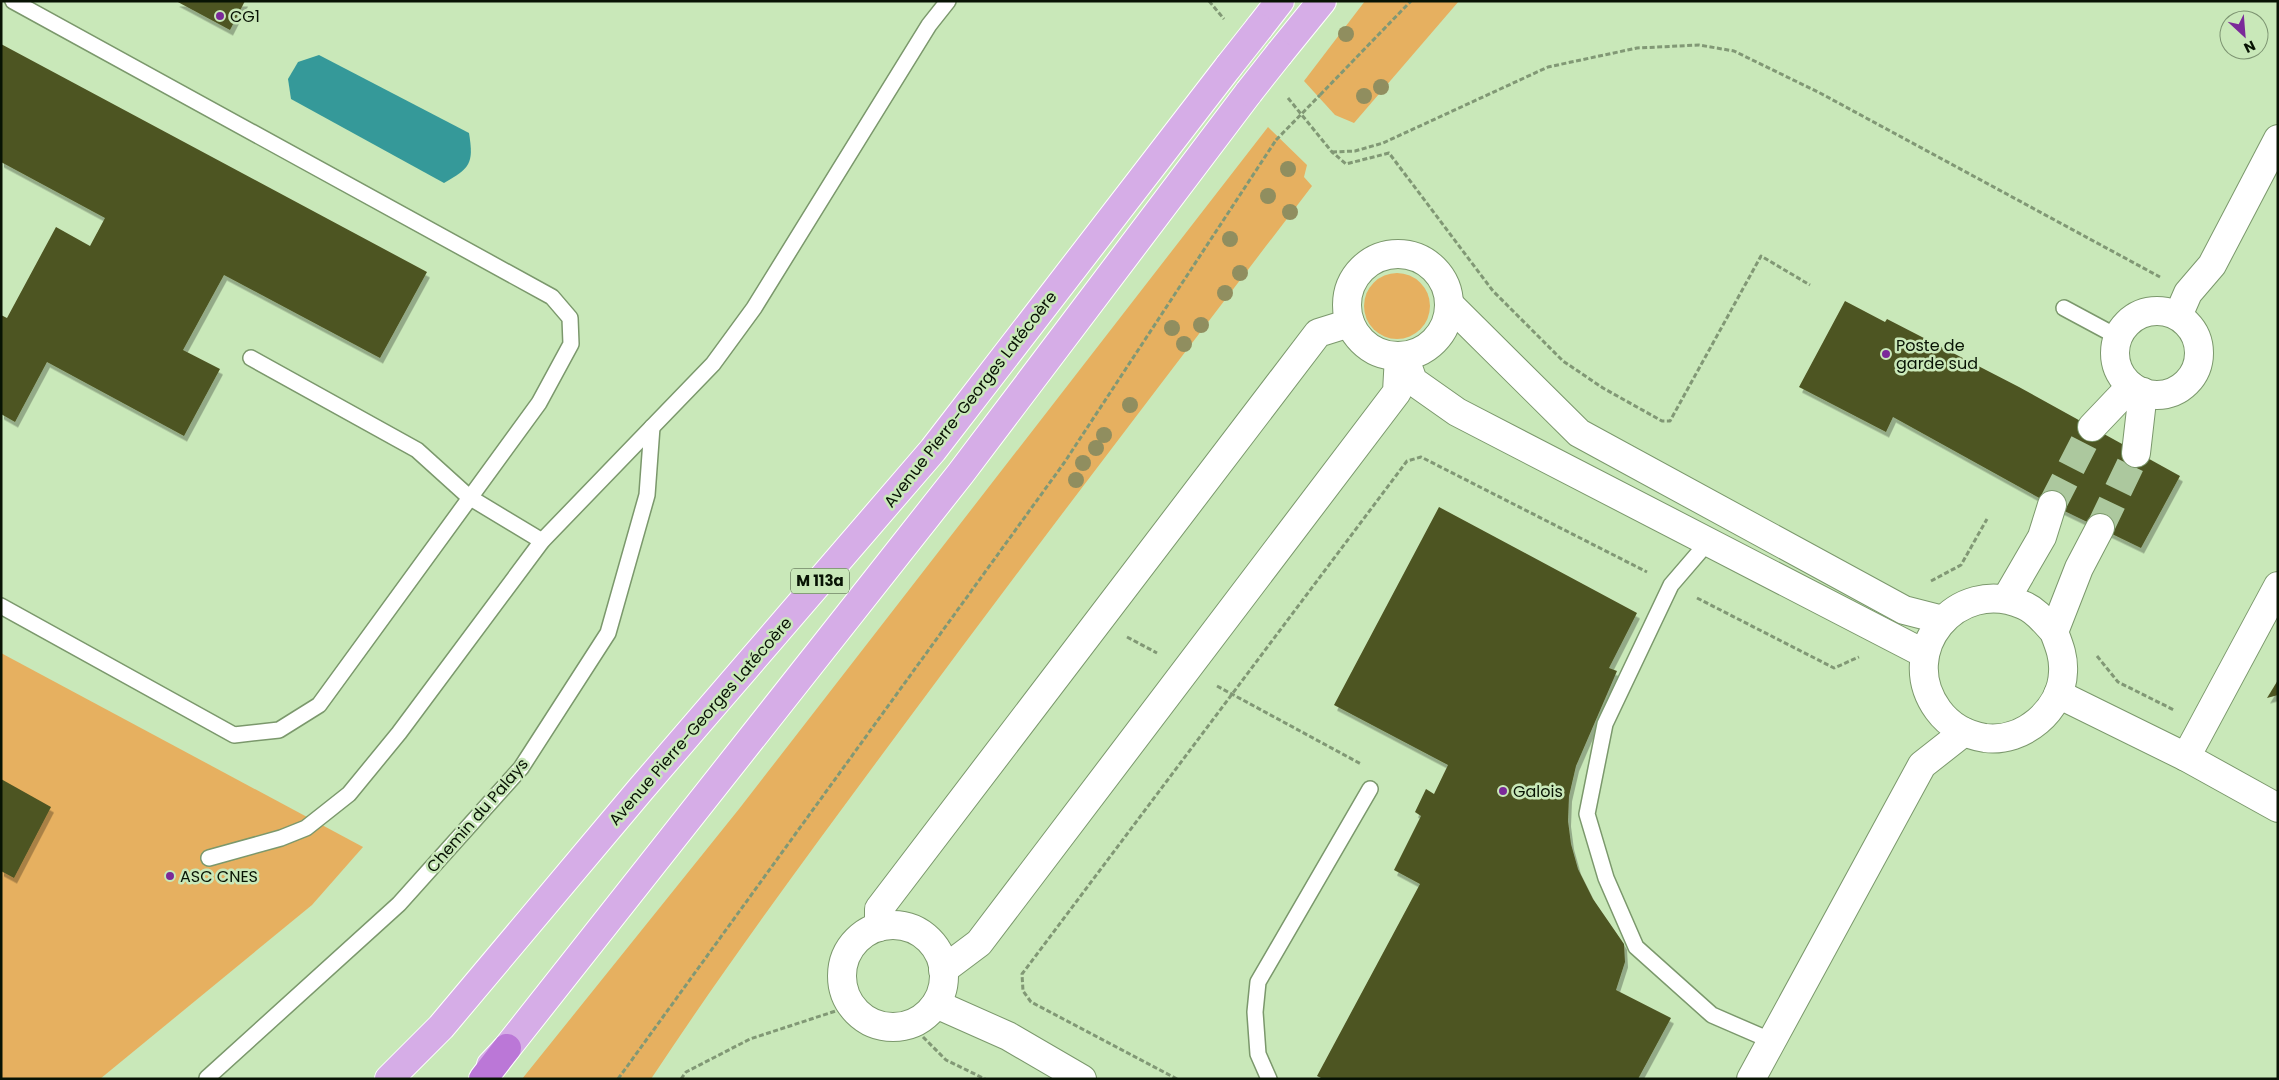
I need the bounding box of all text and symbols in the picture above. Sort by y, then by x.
place label: CG1 [230,5,260,28]
marker: CG1 [214,10,226,22]
north arrow [2219,10,2269,60]
text: N [2241,35,2259,58]
street label: Avenue Pierre-Georges Latécoère [878,286,1062,512]
place label: Poste de garde sud [1896,334,1978,375]
marker: Poste de garde sud [1880,348,1892,360]
road number: M 113a [791,568,849,594]
street label: Avenue Pierre-Georges Latécoère [603,612,797,830]
street label: Chemin du Palays [421,753,534,878]
place label: Galois [1513,780,1563,803]
marker: Galois [1497,785,1509,797]
place label: ASC CNES [180,865,258,888]
marker: ASC CNES [164,870,176,882]

